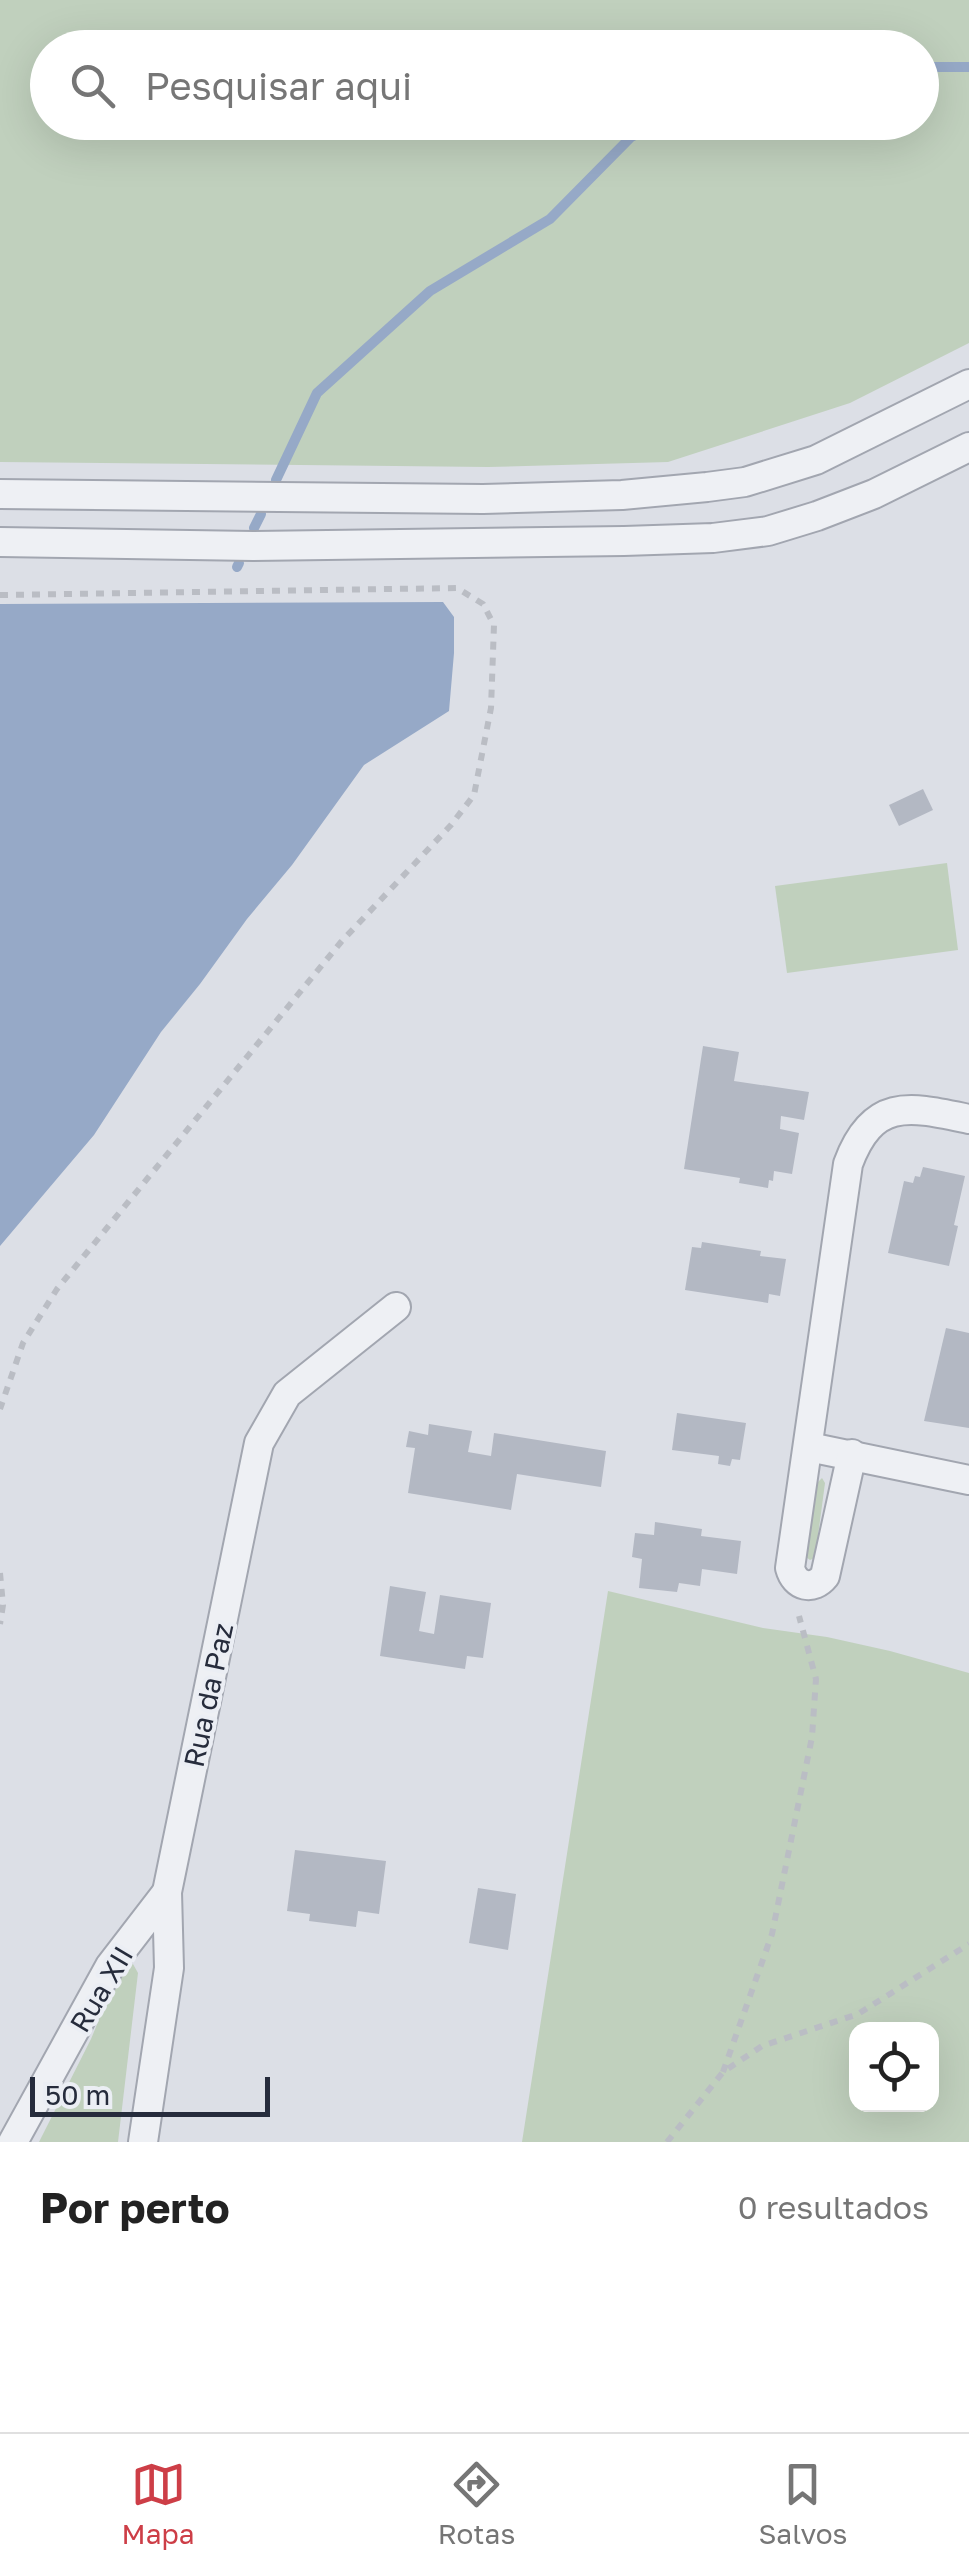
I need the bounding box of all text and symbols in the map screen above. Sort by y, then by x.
search box [30,30,939,140]
icon: search [65,58,120,113]
text: Pesquisar aqui [145,63,412,108]
street label: Rua da Paz [177,1620,239,1770]
street label: Rua XII [63,1940,139,2038]
map controls [849,2022,939,2112]
button: locate [849,2022,939,2112]
scale bar [30,2072,270,2116]
text: 50 m [45,2078,110,2111]
text: Por perto [40,2182,230,2232]
text: 0 resultados [738,2188,929,2226]
tab: Mapa [122,2457,195,2550]
tab: Rotas [438,2457,515,2550]
tab: Salvos [758,2457,847,2550]

